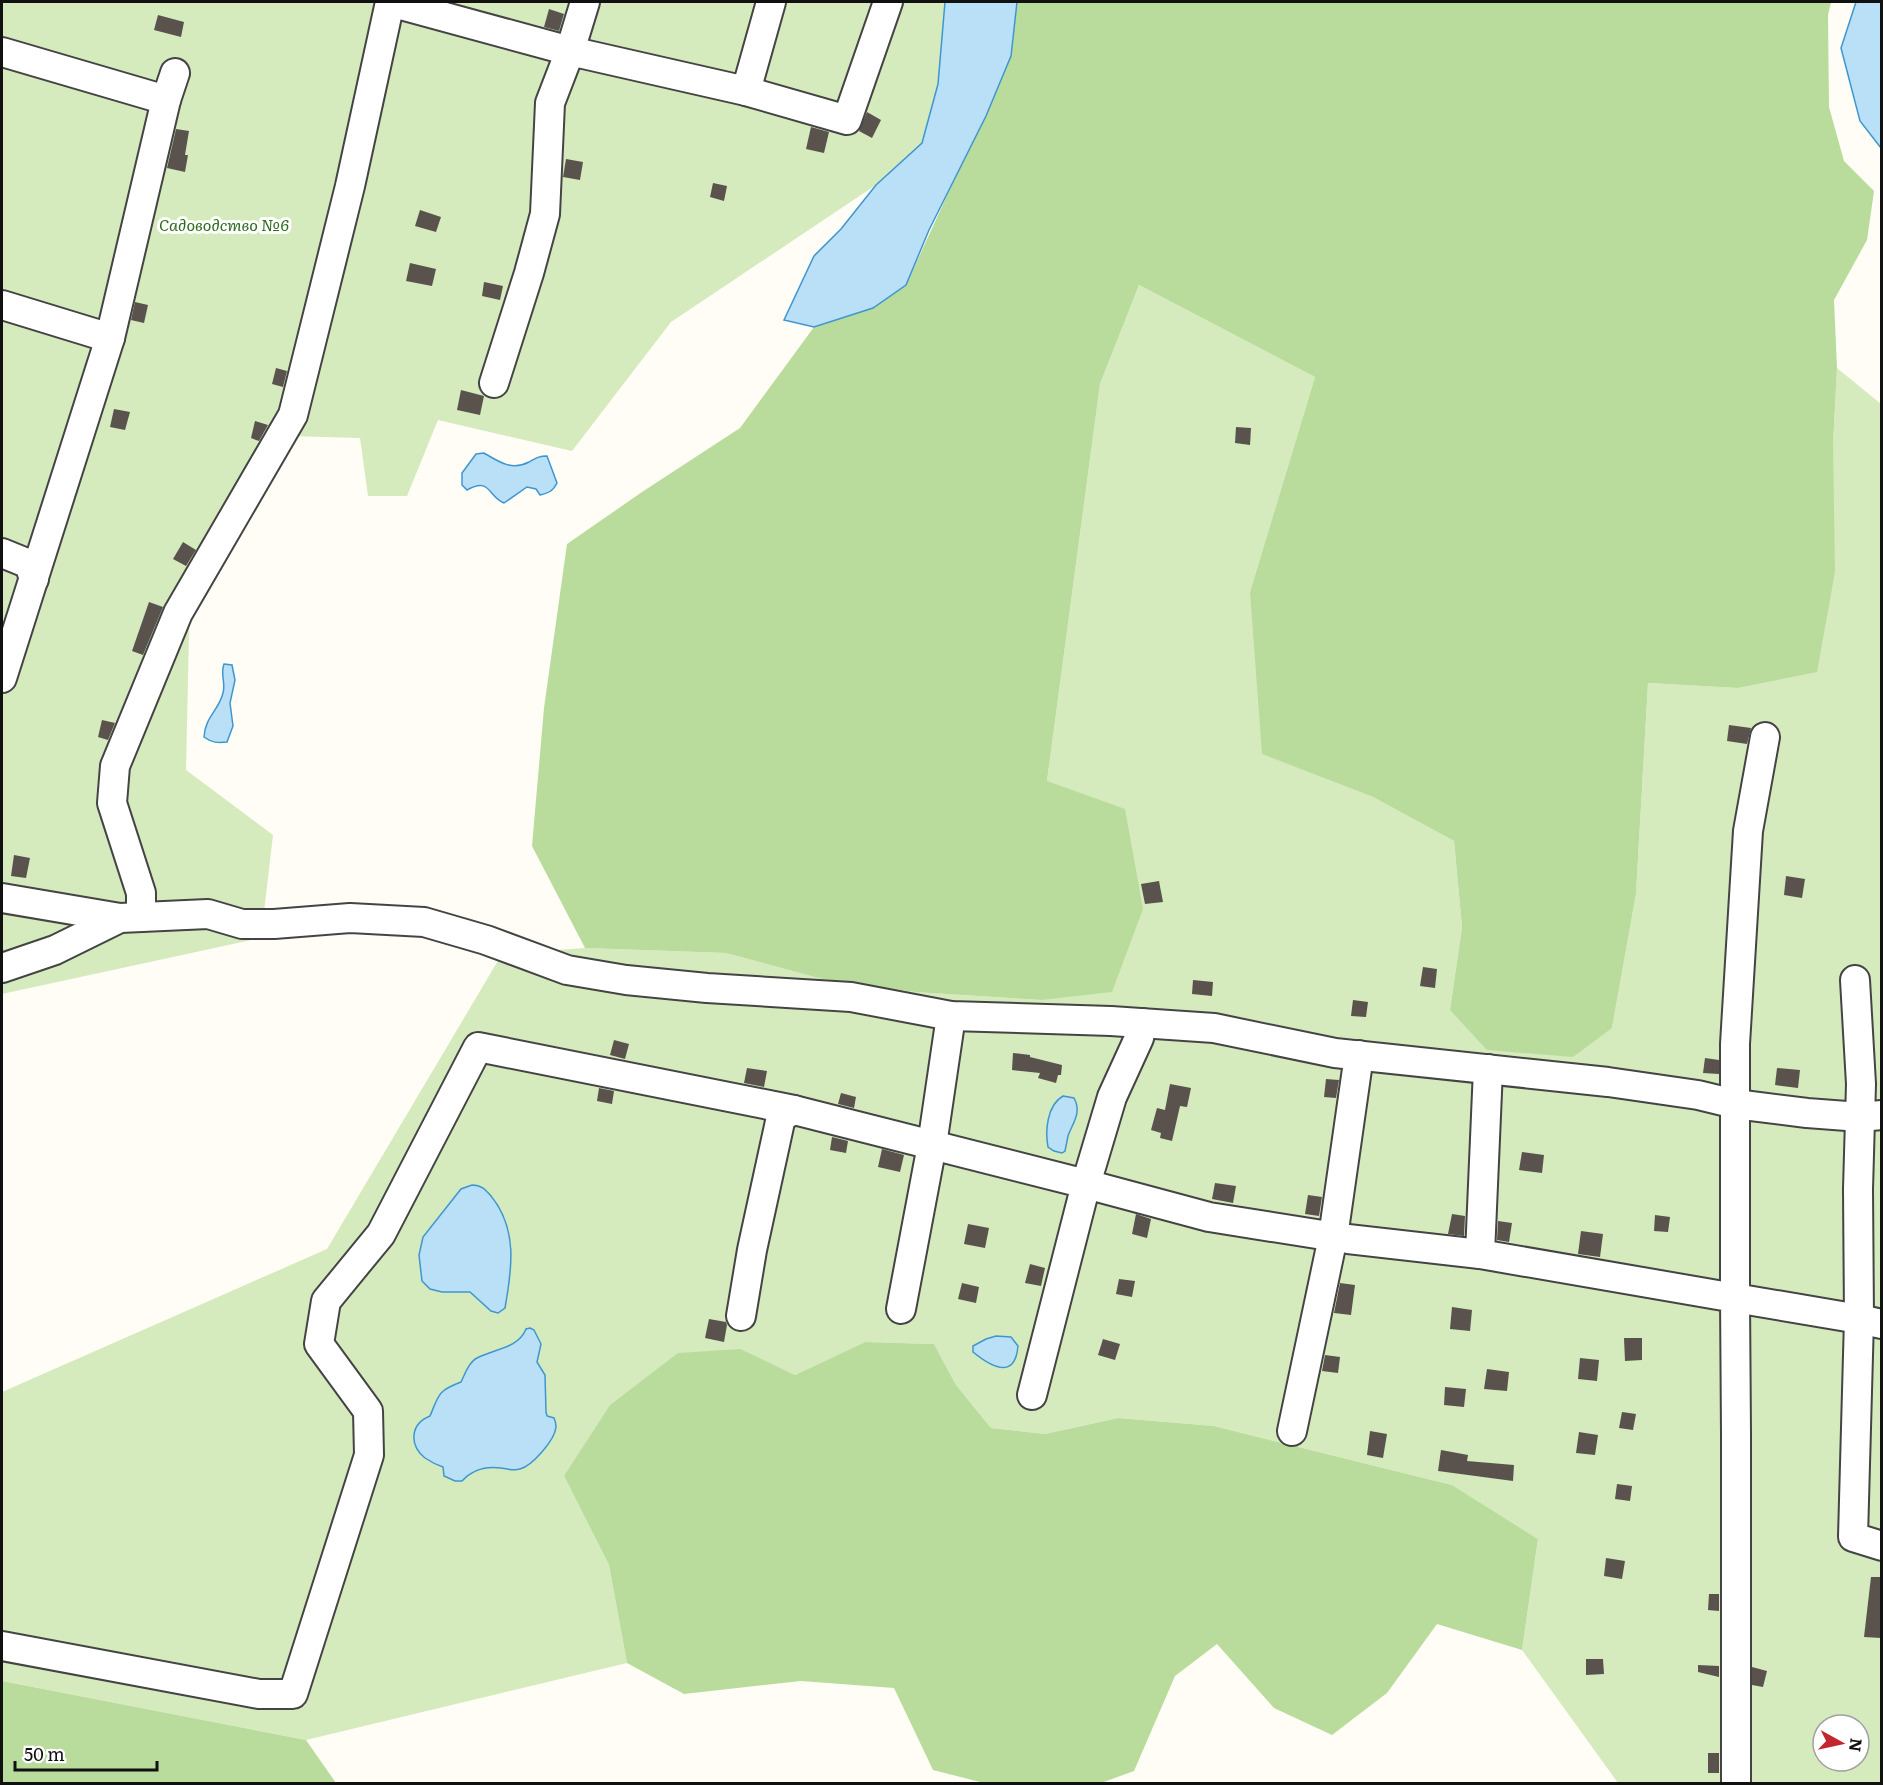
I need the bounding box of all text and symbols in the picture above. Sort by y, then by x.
park label: Садоводство №6 [159,212,289,236]
north arrow [1811,1713,1871,1773]
scale bar [15,1734,158,1772]
text: N [1844,1737,1870,1754]
text: 50 m [24,1740,65,1767]

